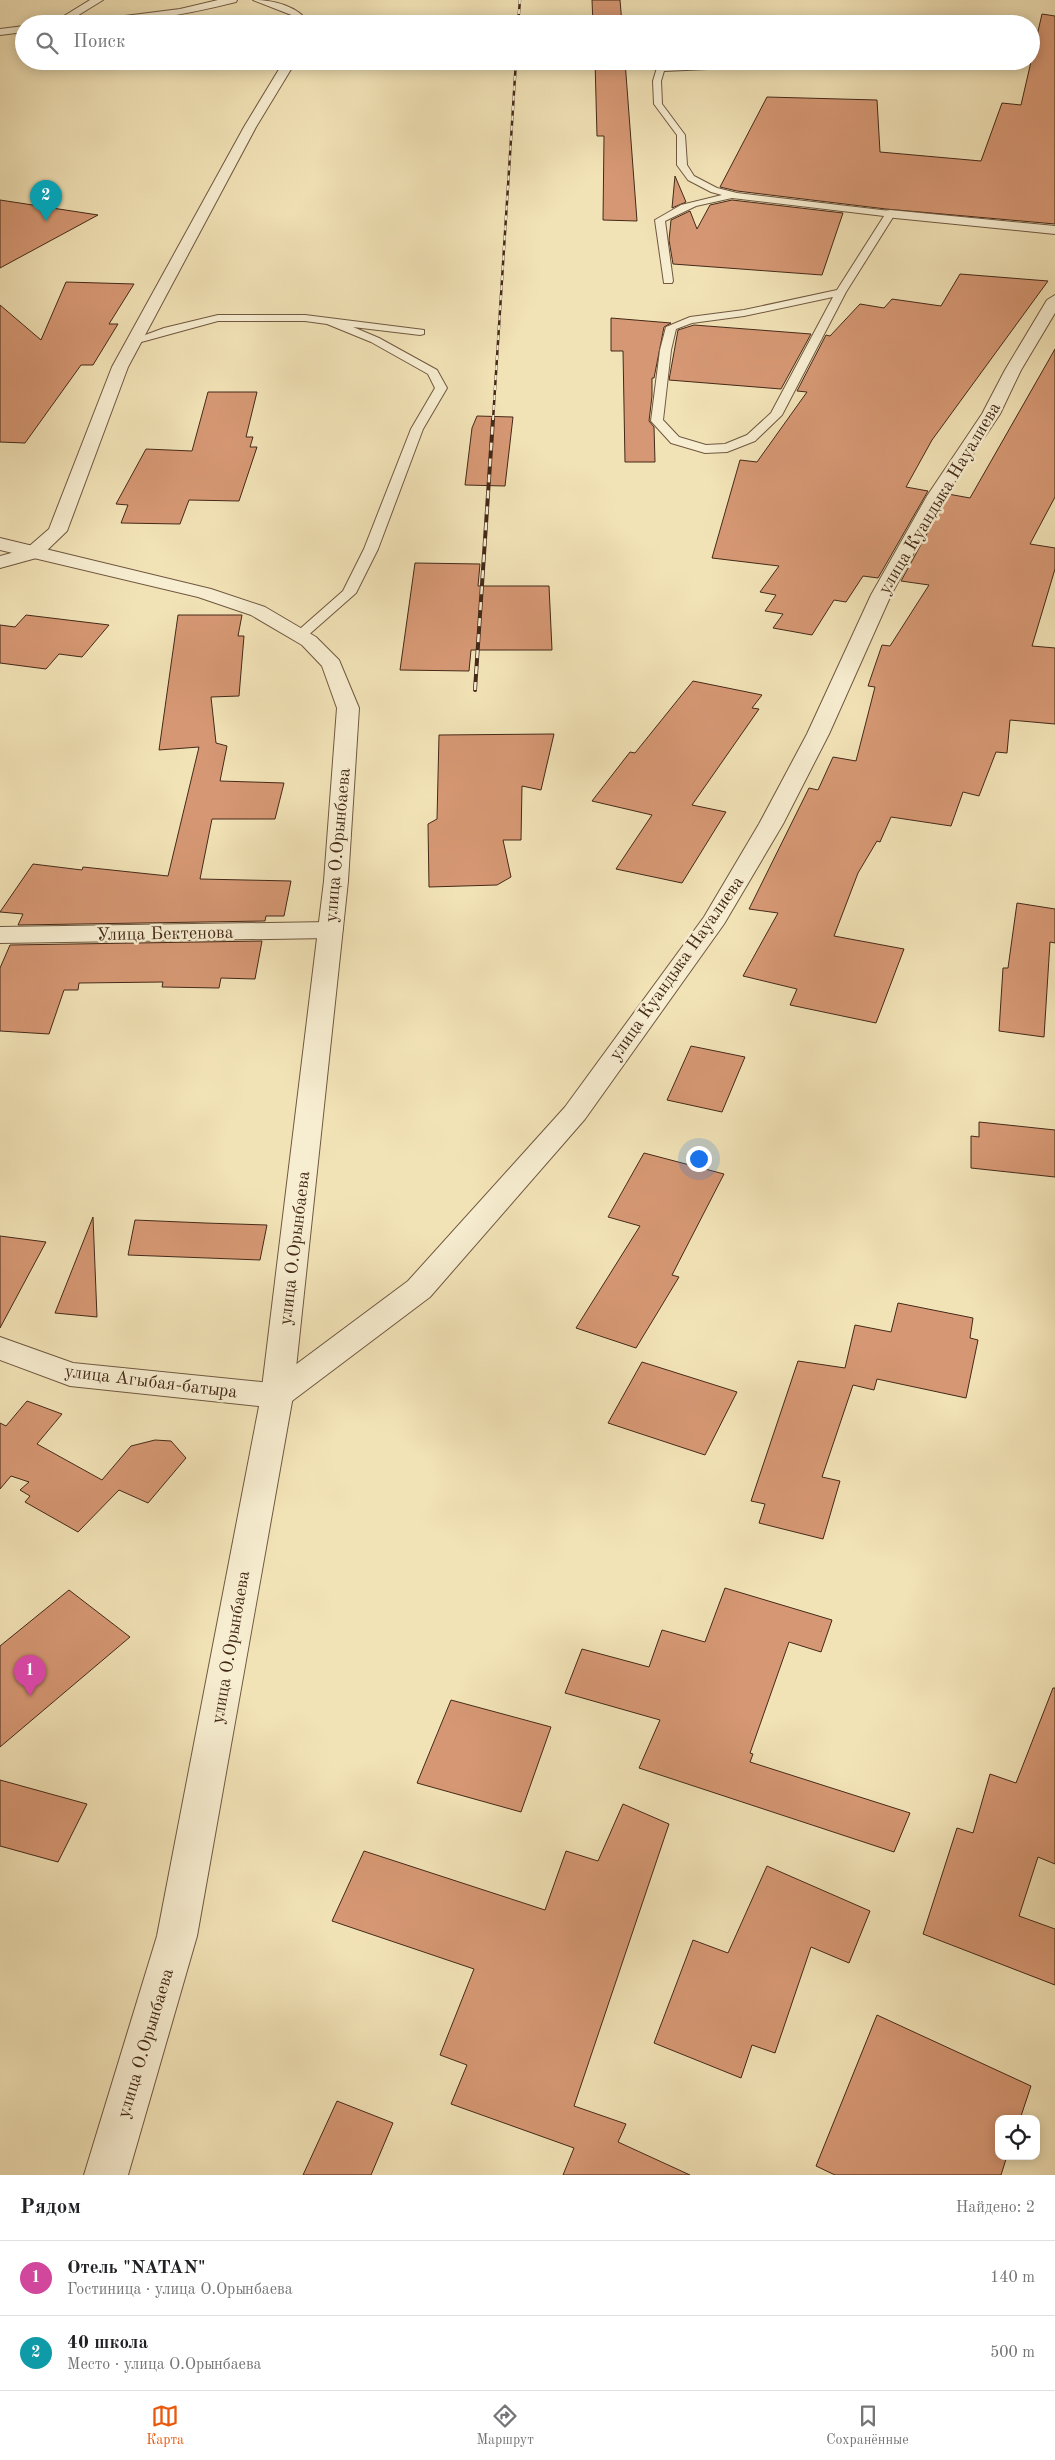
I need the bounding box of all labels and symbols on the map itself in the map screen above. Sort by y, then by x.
pin: 2 [30,180,62,221]
street label: улица Куандыка Науалиева [875,399,1004,597]
street label: улица О.Орынбаева [322,767,354,923]
street label: улица Куандыка Науалиева [606,873,747,1064]
street label: Улица Бектенова [96,924,234,944]
your location [686,1146,712,1172]
street label: улица О.Орынбаева [277,1170,313,1326]
street label: улица Агыбая-батыра [63,1362,238,1402]
street label: улица О.Орынбаева [209,1569,253,1725]
pin: 1 [14,1655,46,1696]
street label: улица О.Орынбаева [115,1966,177,2120]

